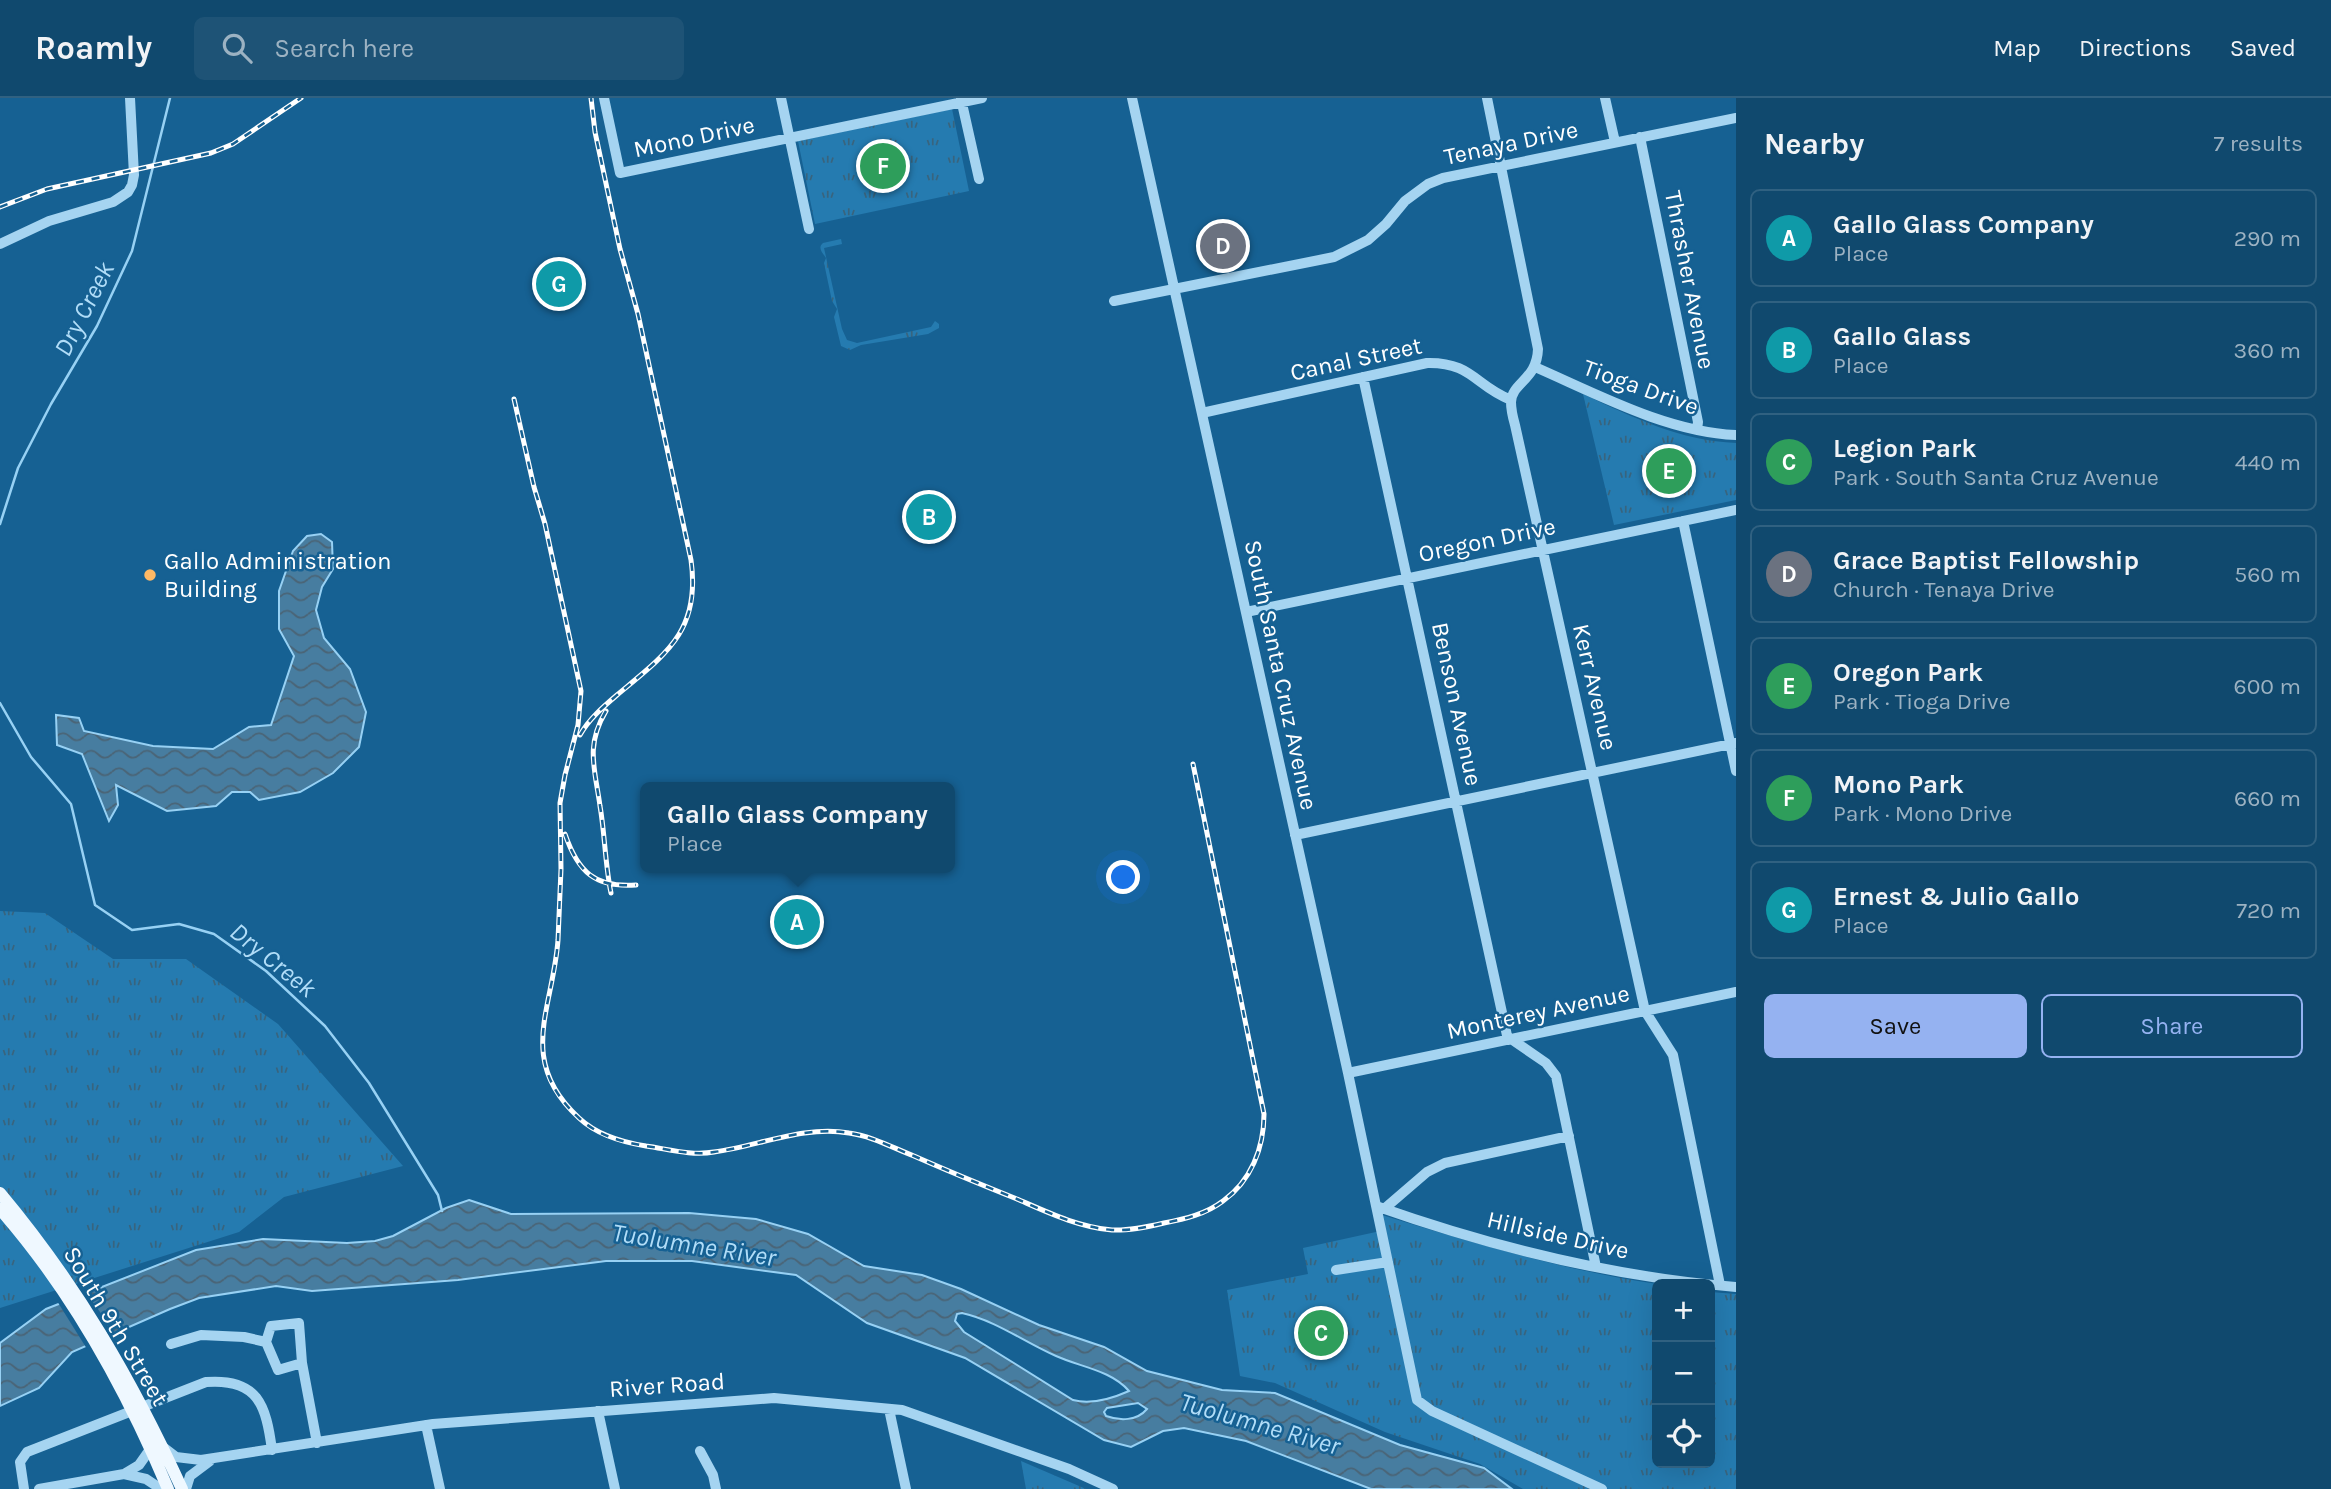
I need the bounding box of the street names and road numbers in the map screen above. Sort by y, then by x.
street label: Mono Drive [631,111,757,163]
street label: Tenaya Drive [1441,115,1581,171]
street label: Thrasher Avenue [1659,188,1721,372]
street label: Canal Street [1288,331,1424,387]
street label: Tioga Drive [1579,353,1703,421]
street label: Oregon Drive [1416,512,1558,568]
street label: South Santa Cruz Avenue [1239,537,1323,813]
street label: Benson Avenue [1426,620,1488,788]
street label: Kerr Avenue [1567,621,1623,753]
street label: Monterey Avenue [1444,979,1632,1045]
street label: Hillside Drive [1484,1205,1632,1265]
street label: South 9th Street [58,1241,174,1411]
street label: River Road [608,1367,726,1403]

